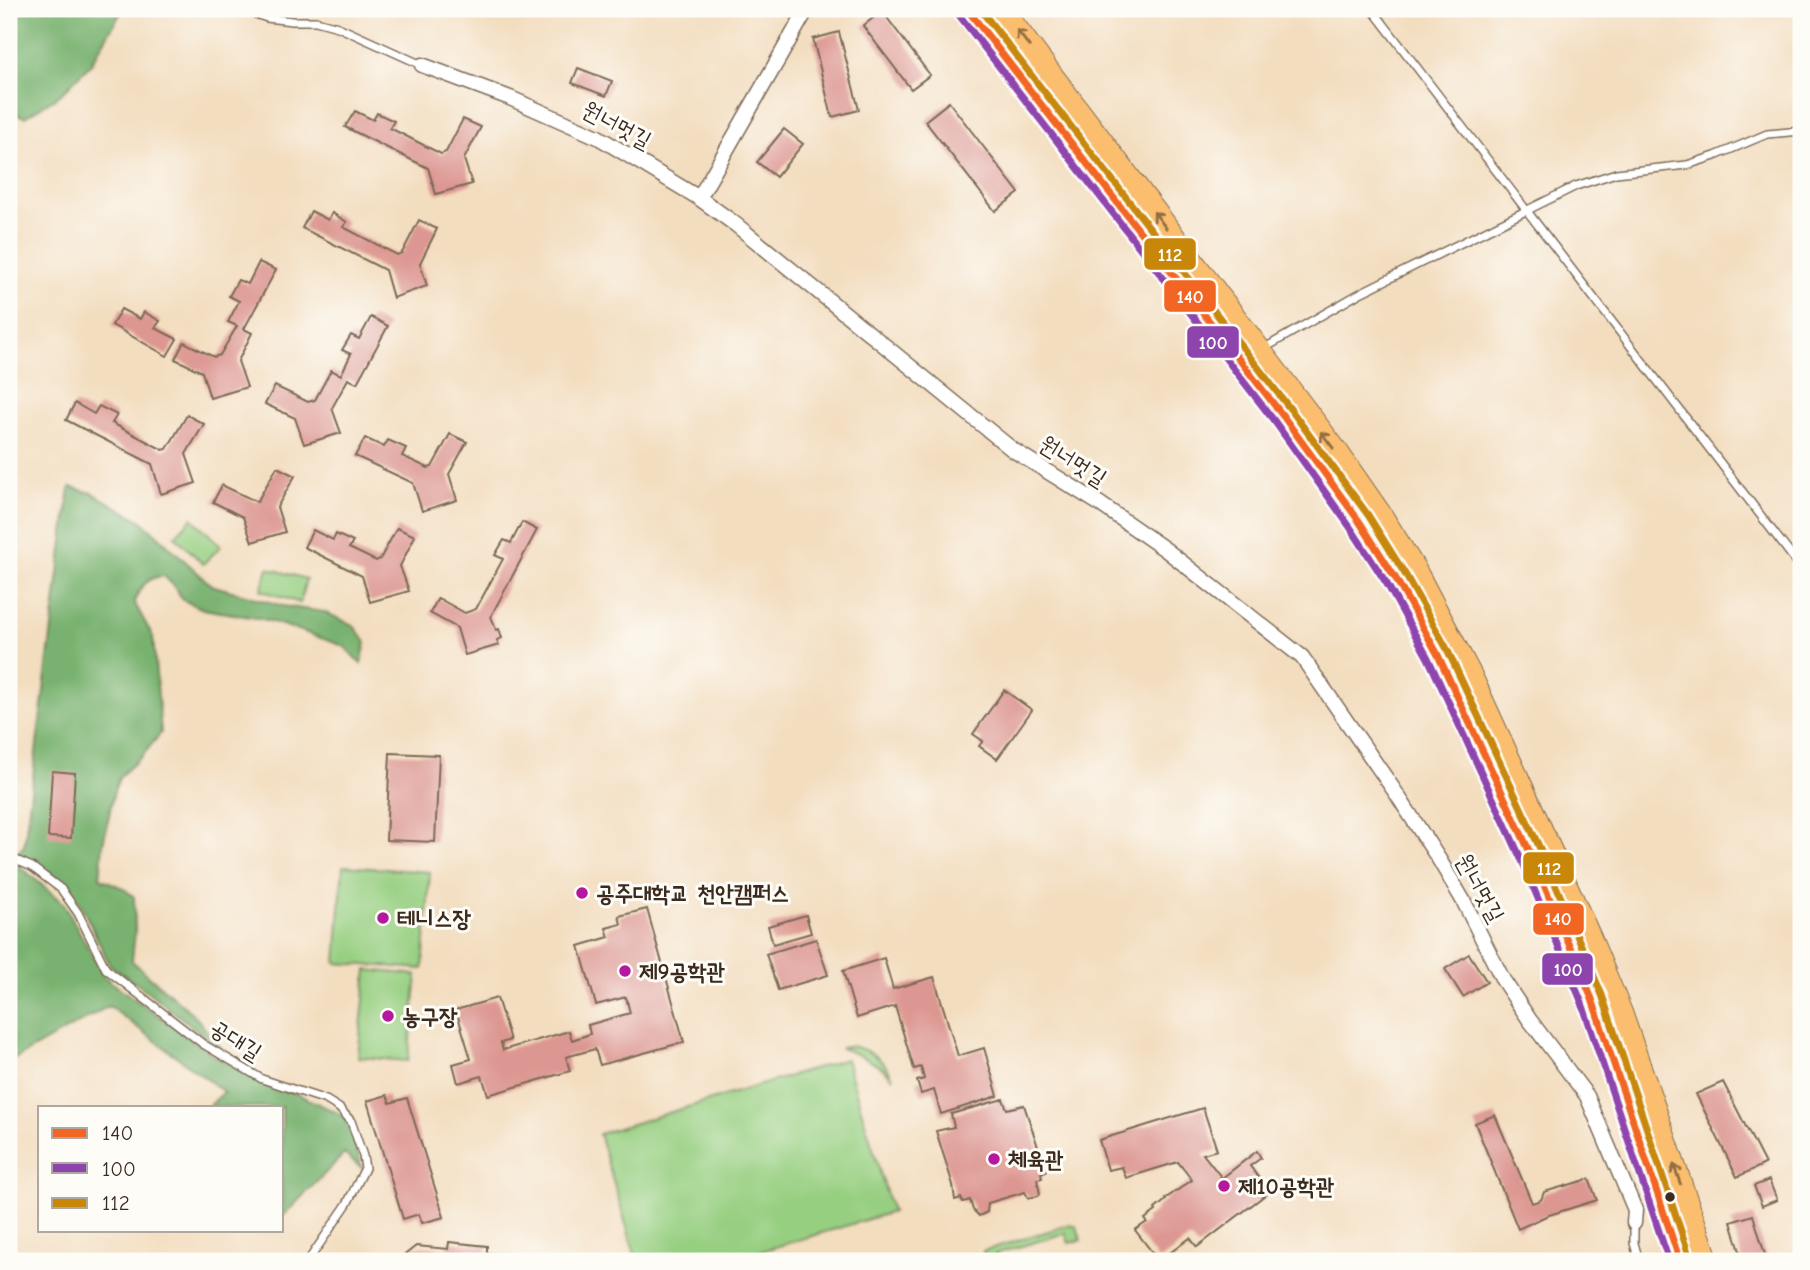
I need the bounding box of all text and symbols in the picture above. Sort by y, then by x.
one-way arrow [1016,29,1031,48]
street label: 원너멋길 [578,96,656,154]
one-way arrow [1152,211,1167,230]
line badge: 112 [1143,237,1197,271]
text: 112 [1158,244,1182,266]
line badge: 140 [1163,279,1217,313]
text: 140 [1176,286,1204,308]
line badge: 100 [1186,325,1240,359]
text: 100 [1198,332,1228,354]
street label: 원너멋길 [1034,430,1112,492]
one-way arrow [1320,431,1335,450]
street label: 원너멋길 [1450,849,1510,927]
line badge: 112 [1522,851,1575,885]
text: 112 [1537,858,1561,880]
place label: 공주대학교 천안캠퍼스 [596,880,789,907]
marker: 공주대학교 천안캠퍼스 [574,885,590,901]
line badge: 140 [1532,902,1585,936]
place label: 테니스장 [397,905,472,932]
text: 140 [1544,908,1572,930]
marker: 테니스장 [375,910,391,926]
line badge: 100 [1541,952,1594,986]
place label: 제9공학관 [639,958,726,985]
text: 100 [1553,959,1583,981]
marker: 제9공학관 [617,963,633,979]
place label: 농구장 [402,1003,458,1030]
marker: 농구장 [380,1008,396,1024]
street label: 공대길 [205,1014,267,1066]
legend [38,1106,284,1232]
text: 140 [102,1121,133,1145]
place label: 체육관 [1008,1146,1064,1173]
marker: 체육관 [986,1151,1002,1167]
text: 100 [102,1157,136,1181]
one-way arrow [1670,1163,1682,1185]
place label: 제10공학관 [1238,1173,1335,1200]
marker: 제10공학관 [1216,1178,1232,1194]
unlabelled marker [1663,1190,1677,1204]
text: 112 [102,1191,130,1215]

